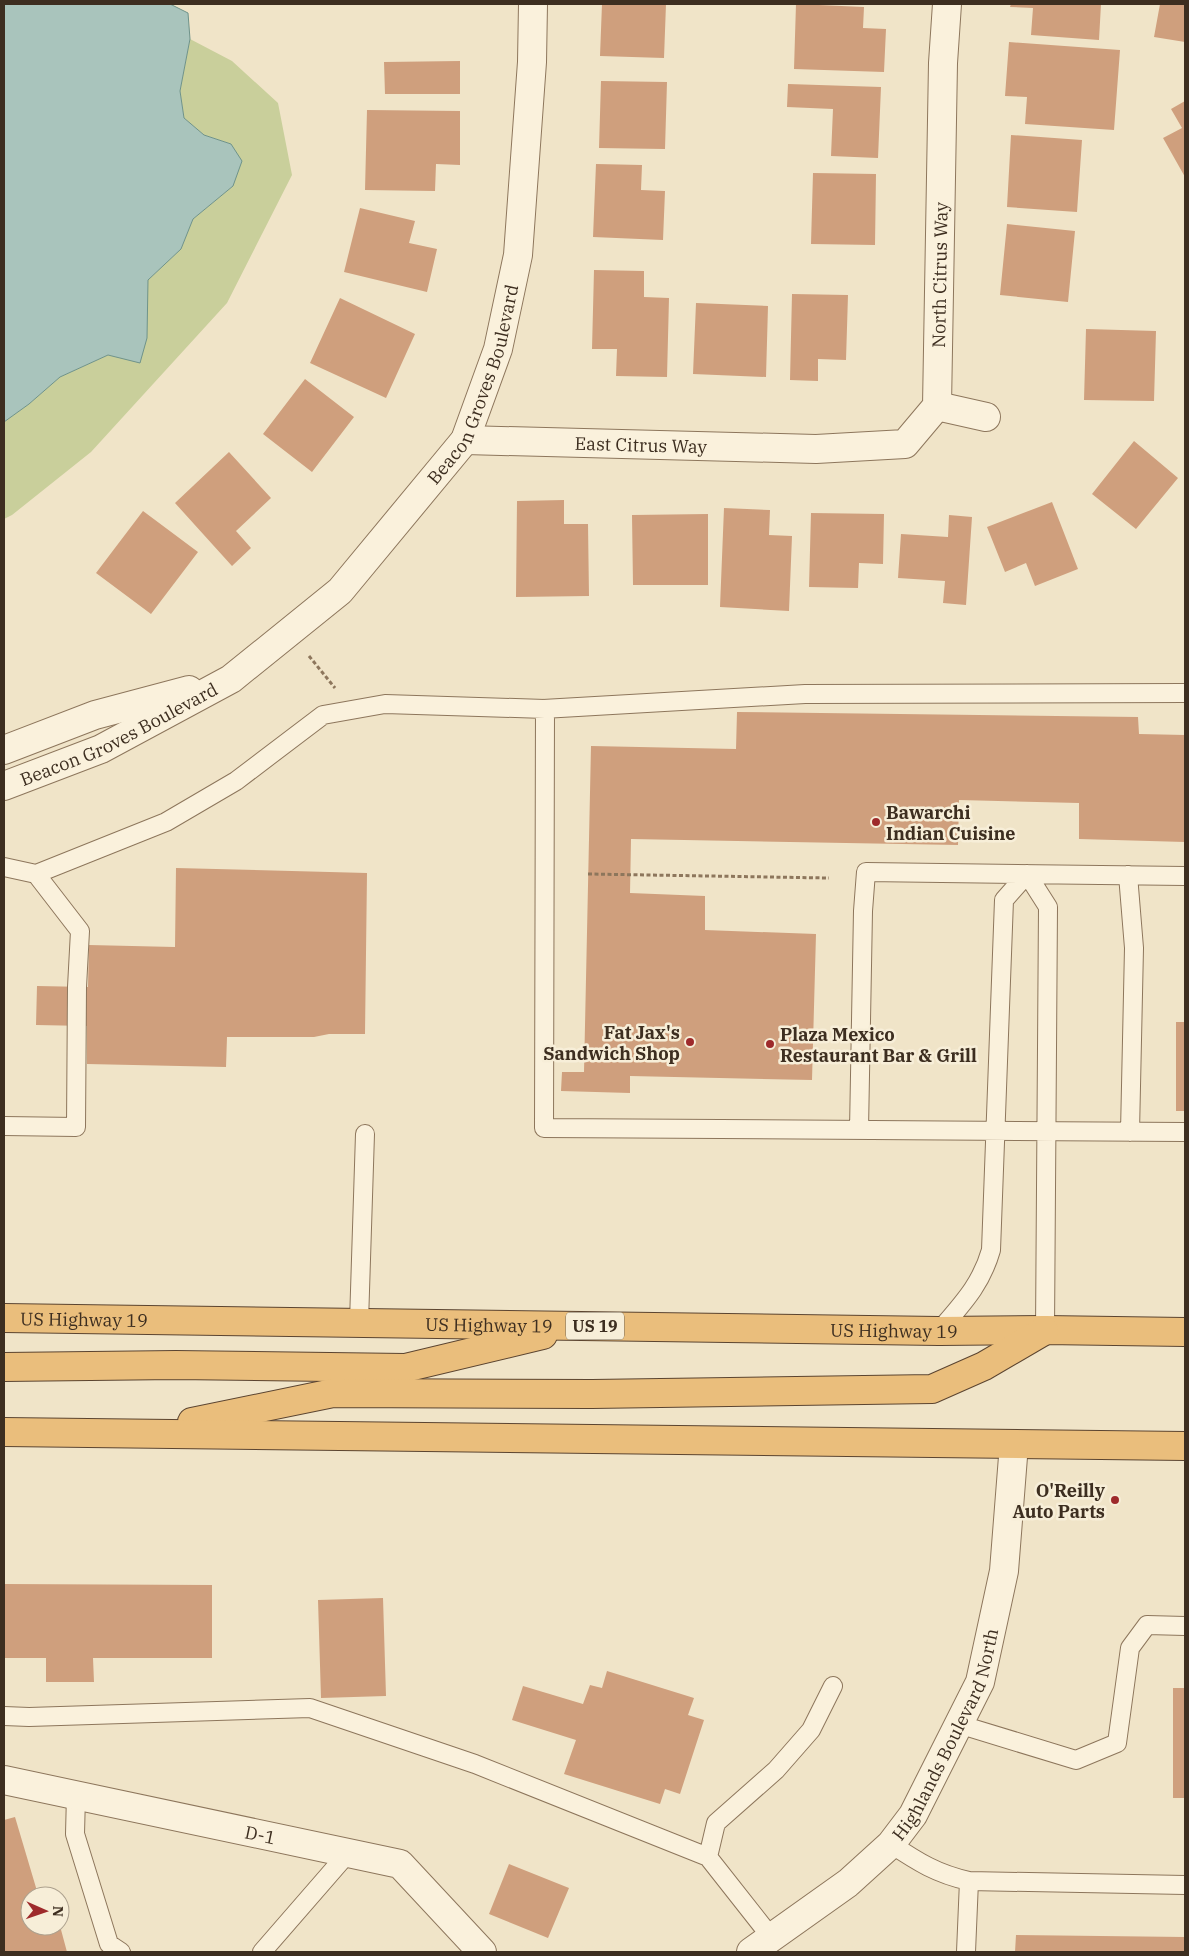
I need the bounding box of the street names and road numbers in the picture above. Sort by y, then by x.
street label: North Citrus Way [927,201,952,348]
street label: Beacon Groves Boulevard [422,282,523,489]
street label: East Citrus Way [574,431,708,458]
street label: Beacon Groves Boulevard [17,677,221,790]
street label: US Highway 19 [20,1307,148,1331]
street label: US Highway 19 [425,1312,553,1337]
road number: US 19 [566,1312,624,1340]
street label: US Highway 19 [830,1318,958,1343]
street label: Highlands Boulevard North [887,1626,1003,1845]
street label: D-1 [243,1820,278,1849]

